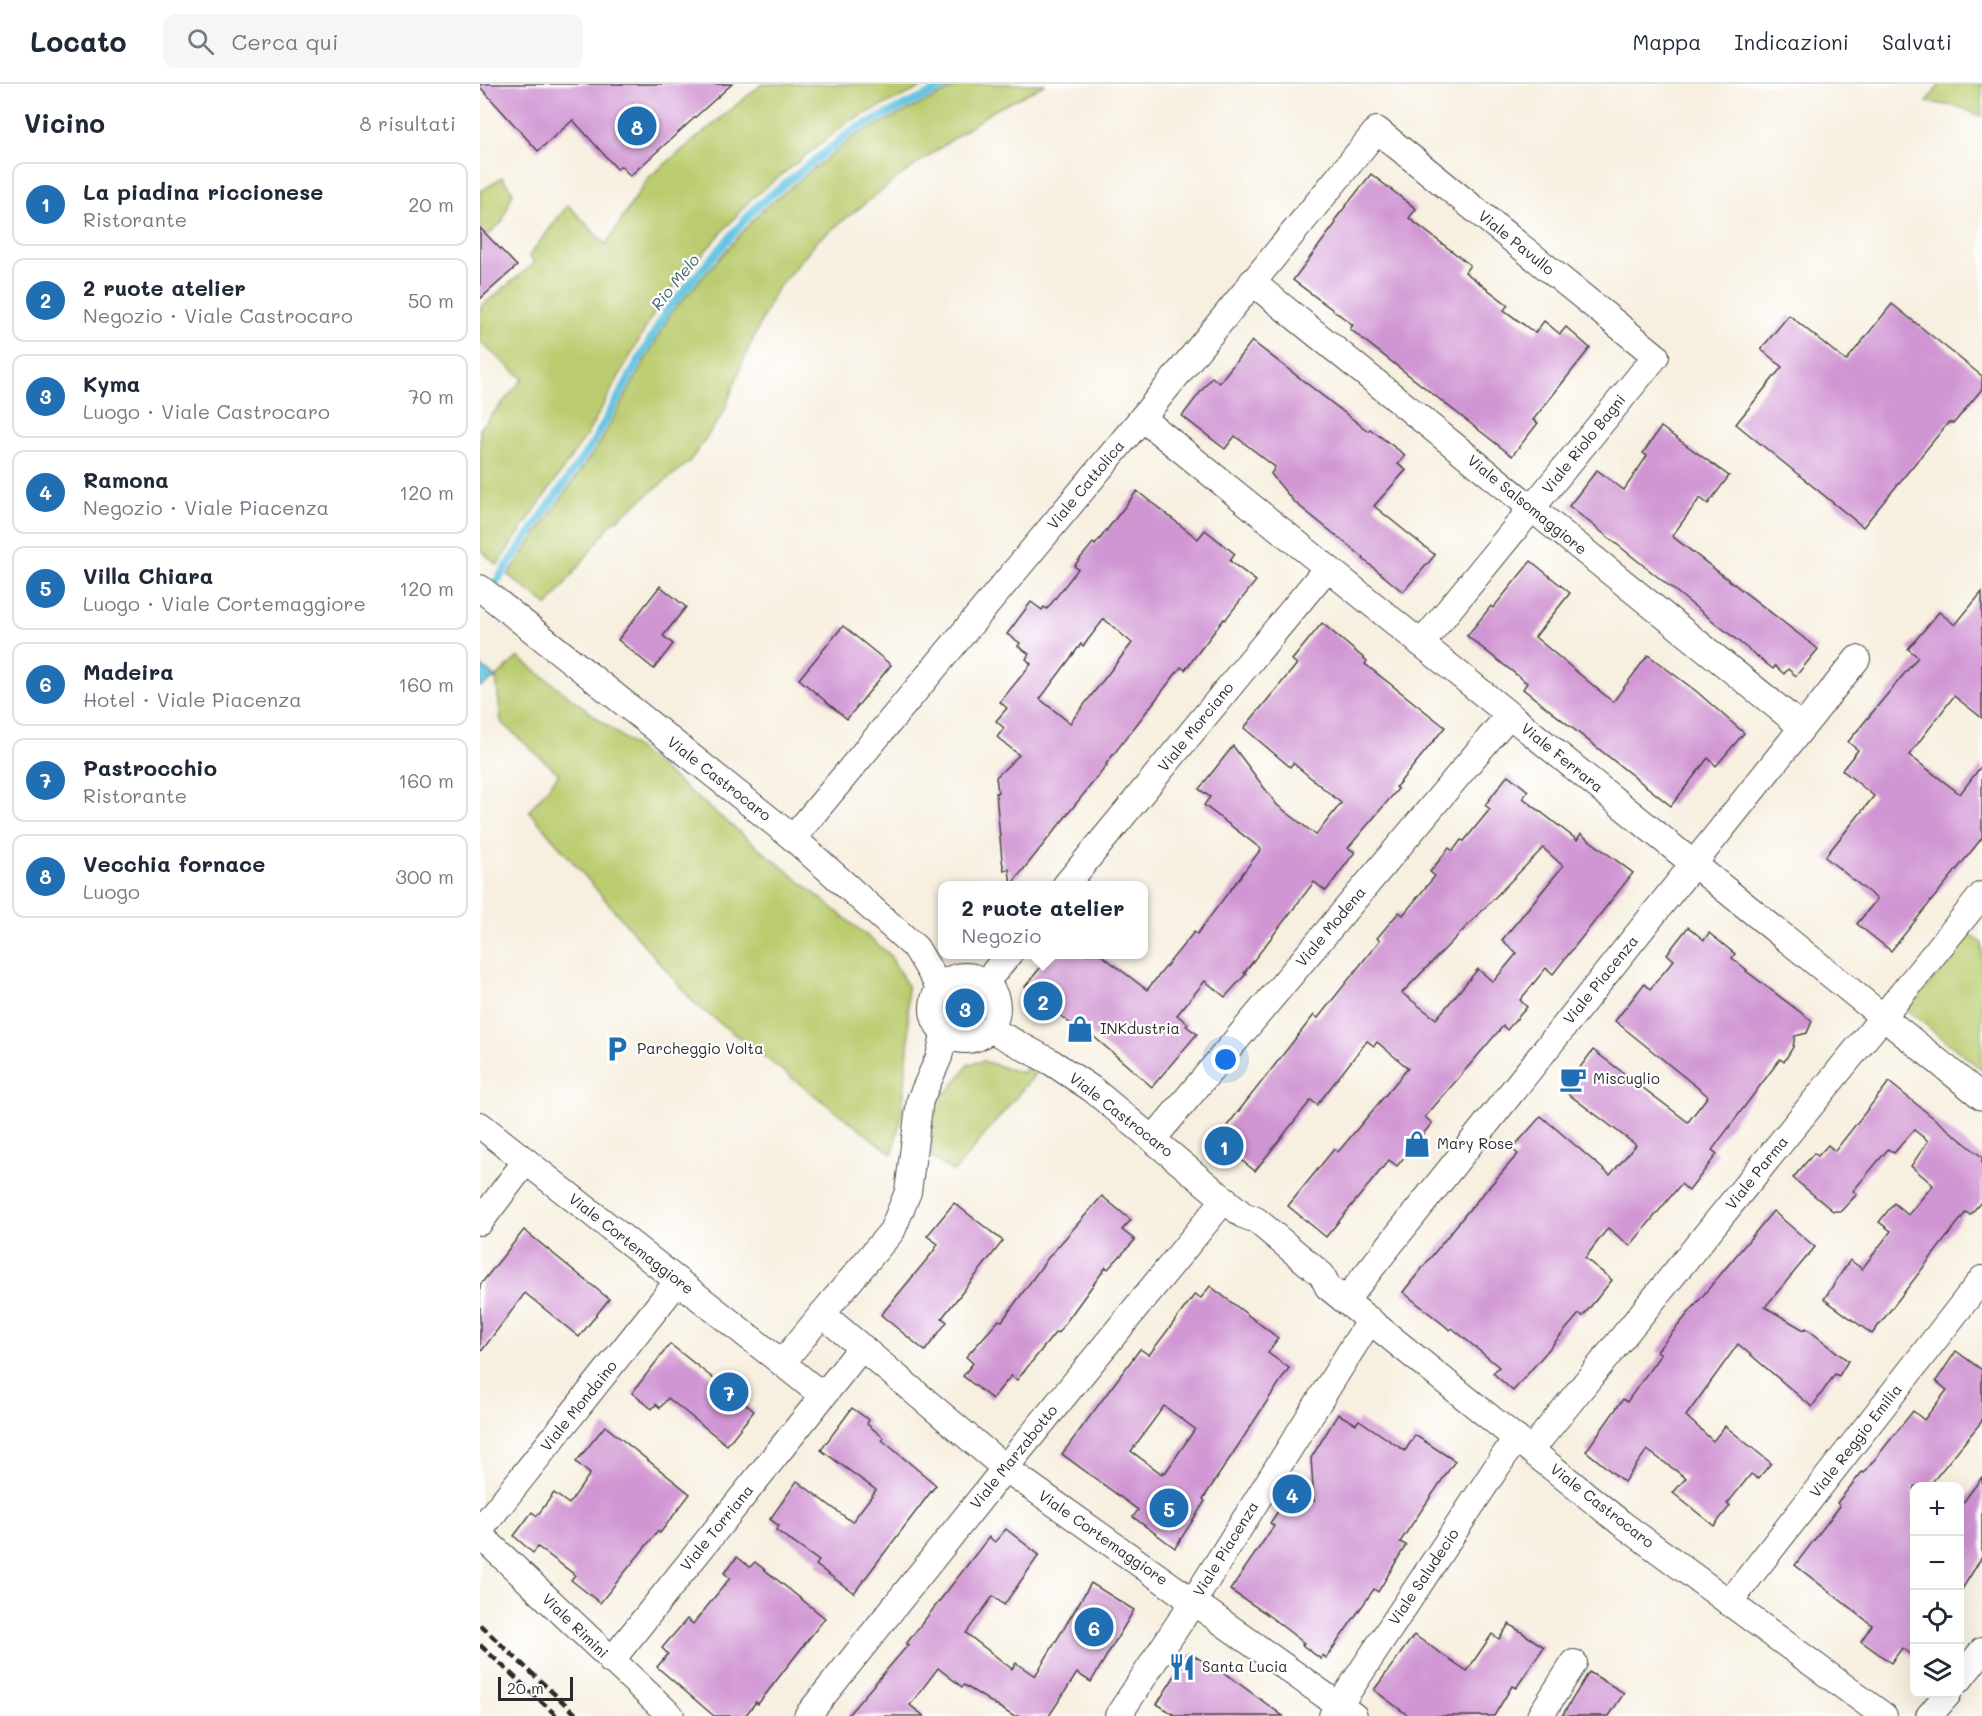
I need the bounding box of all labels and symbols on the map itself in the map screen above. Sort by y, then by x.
pin: 8 [618,104,656,148]
street label: Viale Pavullo [1474,205,1559,279]
water label: Rio Melo [646,249,704,314]
street label: Viale Riolo Bagni [1537,390,1629,497]
street label: Viale Cattolica [1042,436,1128,533]
street label: Viale Salsomaggiore [1464,450,1591,559]
street label: Viale Morciano [1153,677,1238,775]
street label: Viale Ferrara [1517,718,1608,797]
street label: Viale Castrocaro [664,731,776,825]
street label: Viale Modena [1291,882,1370,971]
street label: Viale Piacenza [1558,931,1642,1028]
pin: 2 [1024,978,1062,1024]
pin: 3 [946,986,984,1030]
shop icon: INKdustria [1065,1014,1095,1044]
place label: INKdustria [1100,1018,1180,1038]
parking icon: Parcheggio Volta [602,1034,632,1064]
place label: Parcheggio Volta [637,1038,764,1058]
your location [1211,1045,1240,1074]
cafe icon: Miscuglio [1558,1064,1588,1094]
street label: Viale Castrocaro [1066,1067,1178,1161]
place label: Miscuglio [1593,1068,1660,1088]
pin: 1 [1204,1124,1244,1168]
shop icon: Mary Rose [1402,1129,1432,1159]
street label: Viale Parma [1721,1132,1792,1213]
place label: Mary Rose [1437,1133,1514,1153]
street label: Viale Cortemaggiore [565,1188,698,1298]
street label: Viale Mondaino [535,1356,621,1455]
pin: 7 [710,1370,748,1414]
street label: Viale Reggio Emilia [1805,1380,1906,1501]
street label: Viale Marzabotto [965,1400,1061,1513]
street label: Viale Castrocaro [1547,1458,1659,1552]
pin: 4 [1272,1472,1312,1516]
street label: Viale Torriana [675,1480,757,1575]
street label: Viale Cortemaggiore [1035,1485,1172,1589]
pin: 5 [1150,1486,1188,1530]
street label: Viale Piacenza [1188,1497,1262,1600]
street label: Viale Saludecio [1383,1524,1463,1629]
street label: Viale Rimini [538,1589,613,1662]
pin: 6 [1074,1604,1114,1650]
restaurant icon: Santa Lucia [1167,1652,1197,1682]
place label: Santa Lucia [1202,1656,1288,1676]
scale bar [498,1674,573,1702]

